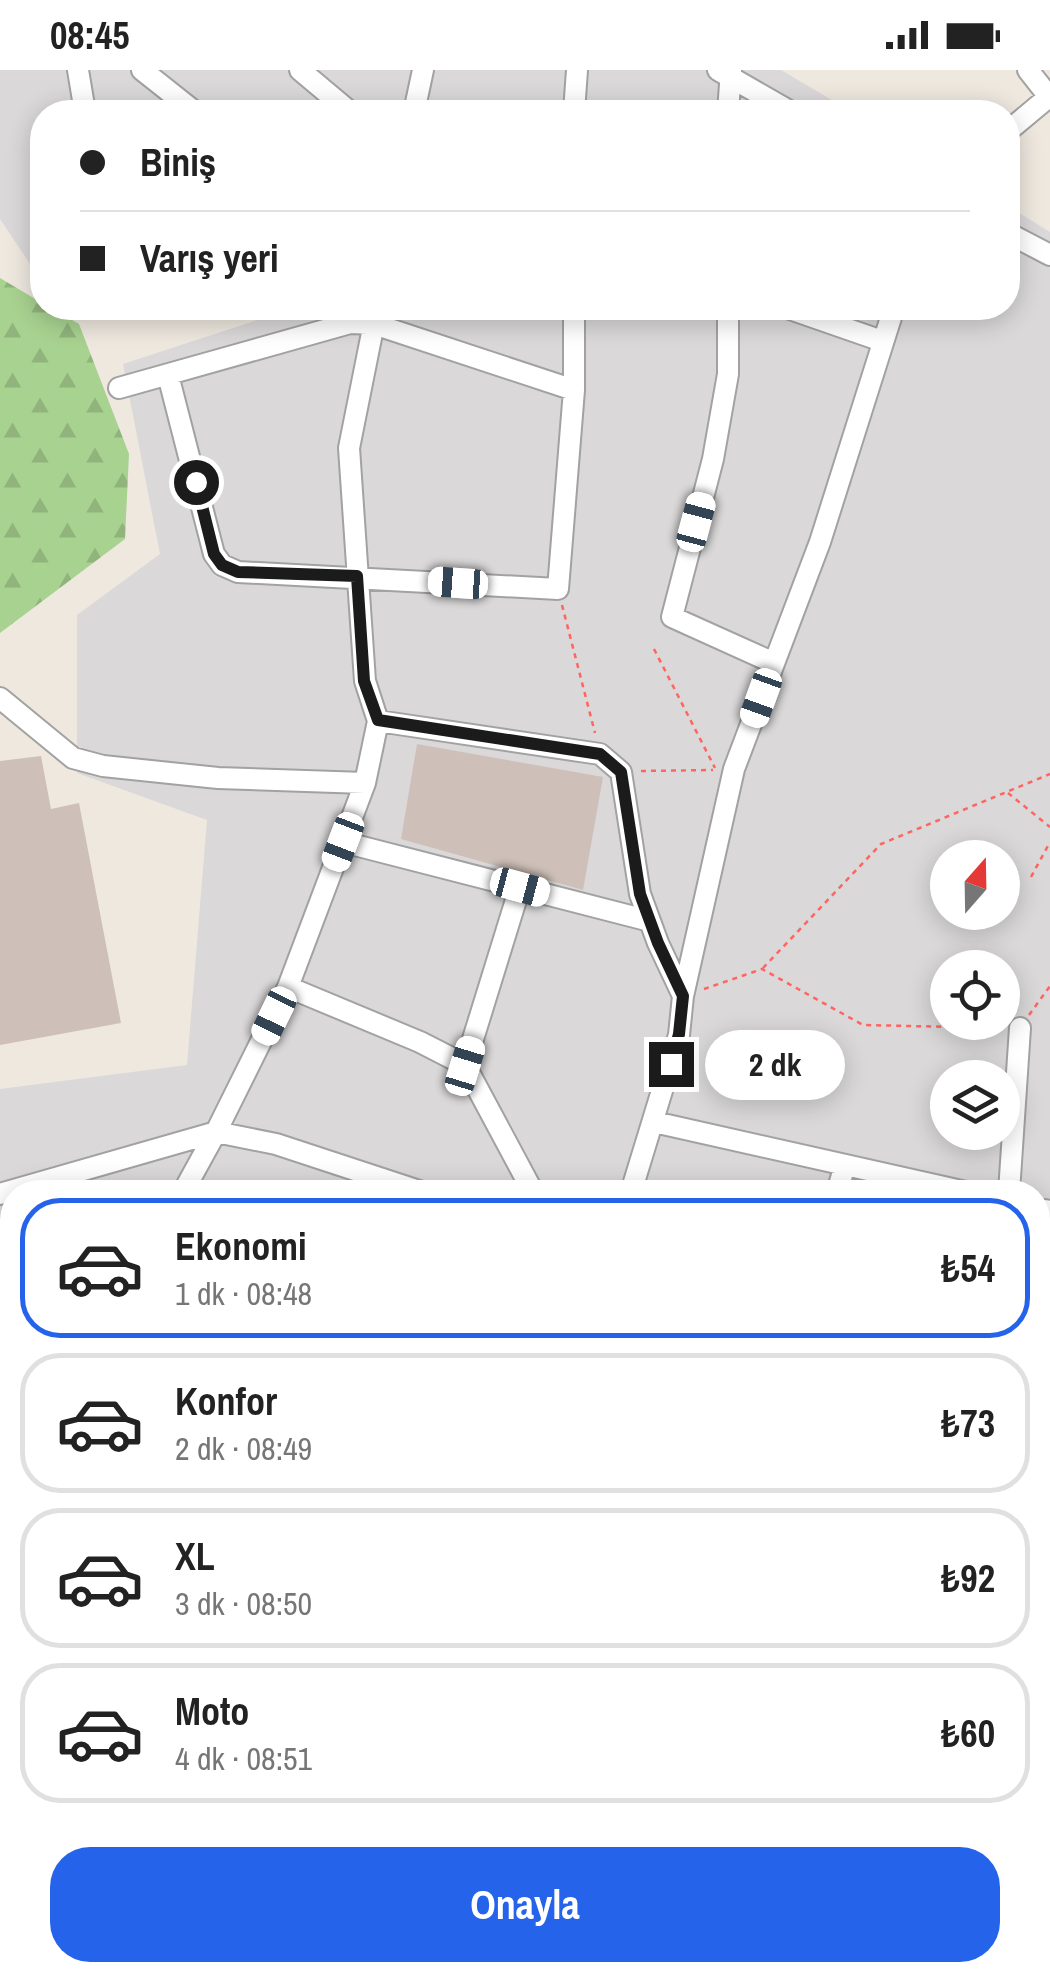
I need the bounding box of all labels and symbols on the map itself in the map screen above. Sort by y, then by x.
route start [174,460,219,505]
car [674,489,718,555]
car [427,566,489,600]
car [737,665,785,731]
car [318,809,368,875]
north arrow [930,840,1020,930]
car [487,865,553,909]
car [247,982,301,1050]
callout: 2 dk [706,1029,846,1099]
car [442,1033,488,1099]
route end [649,1042,694,1087]

